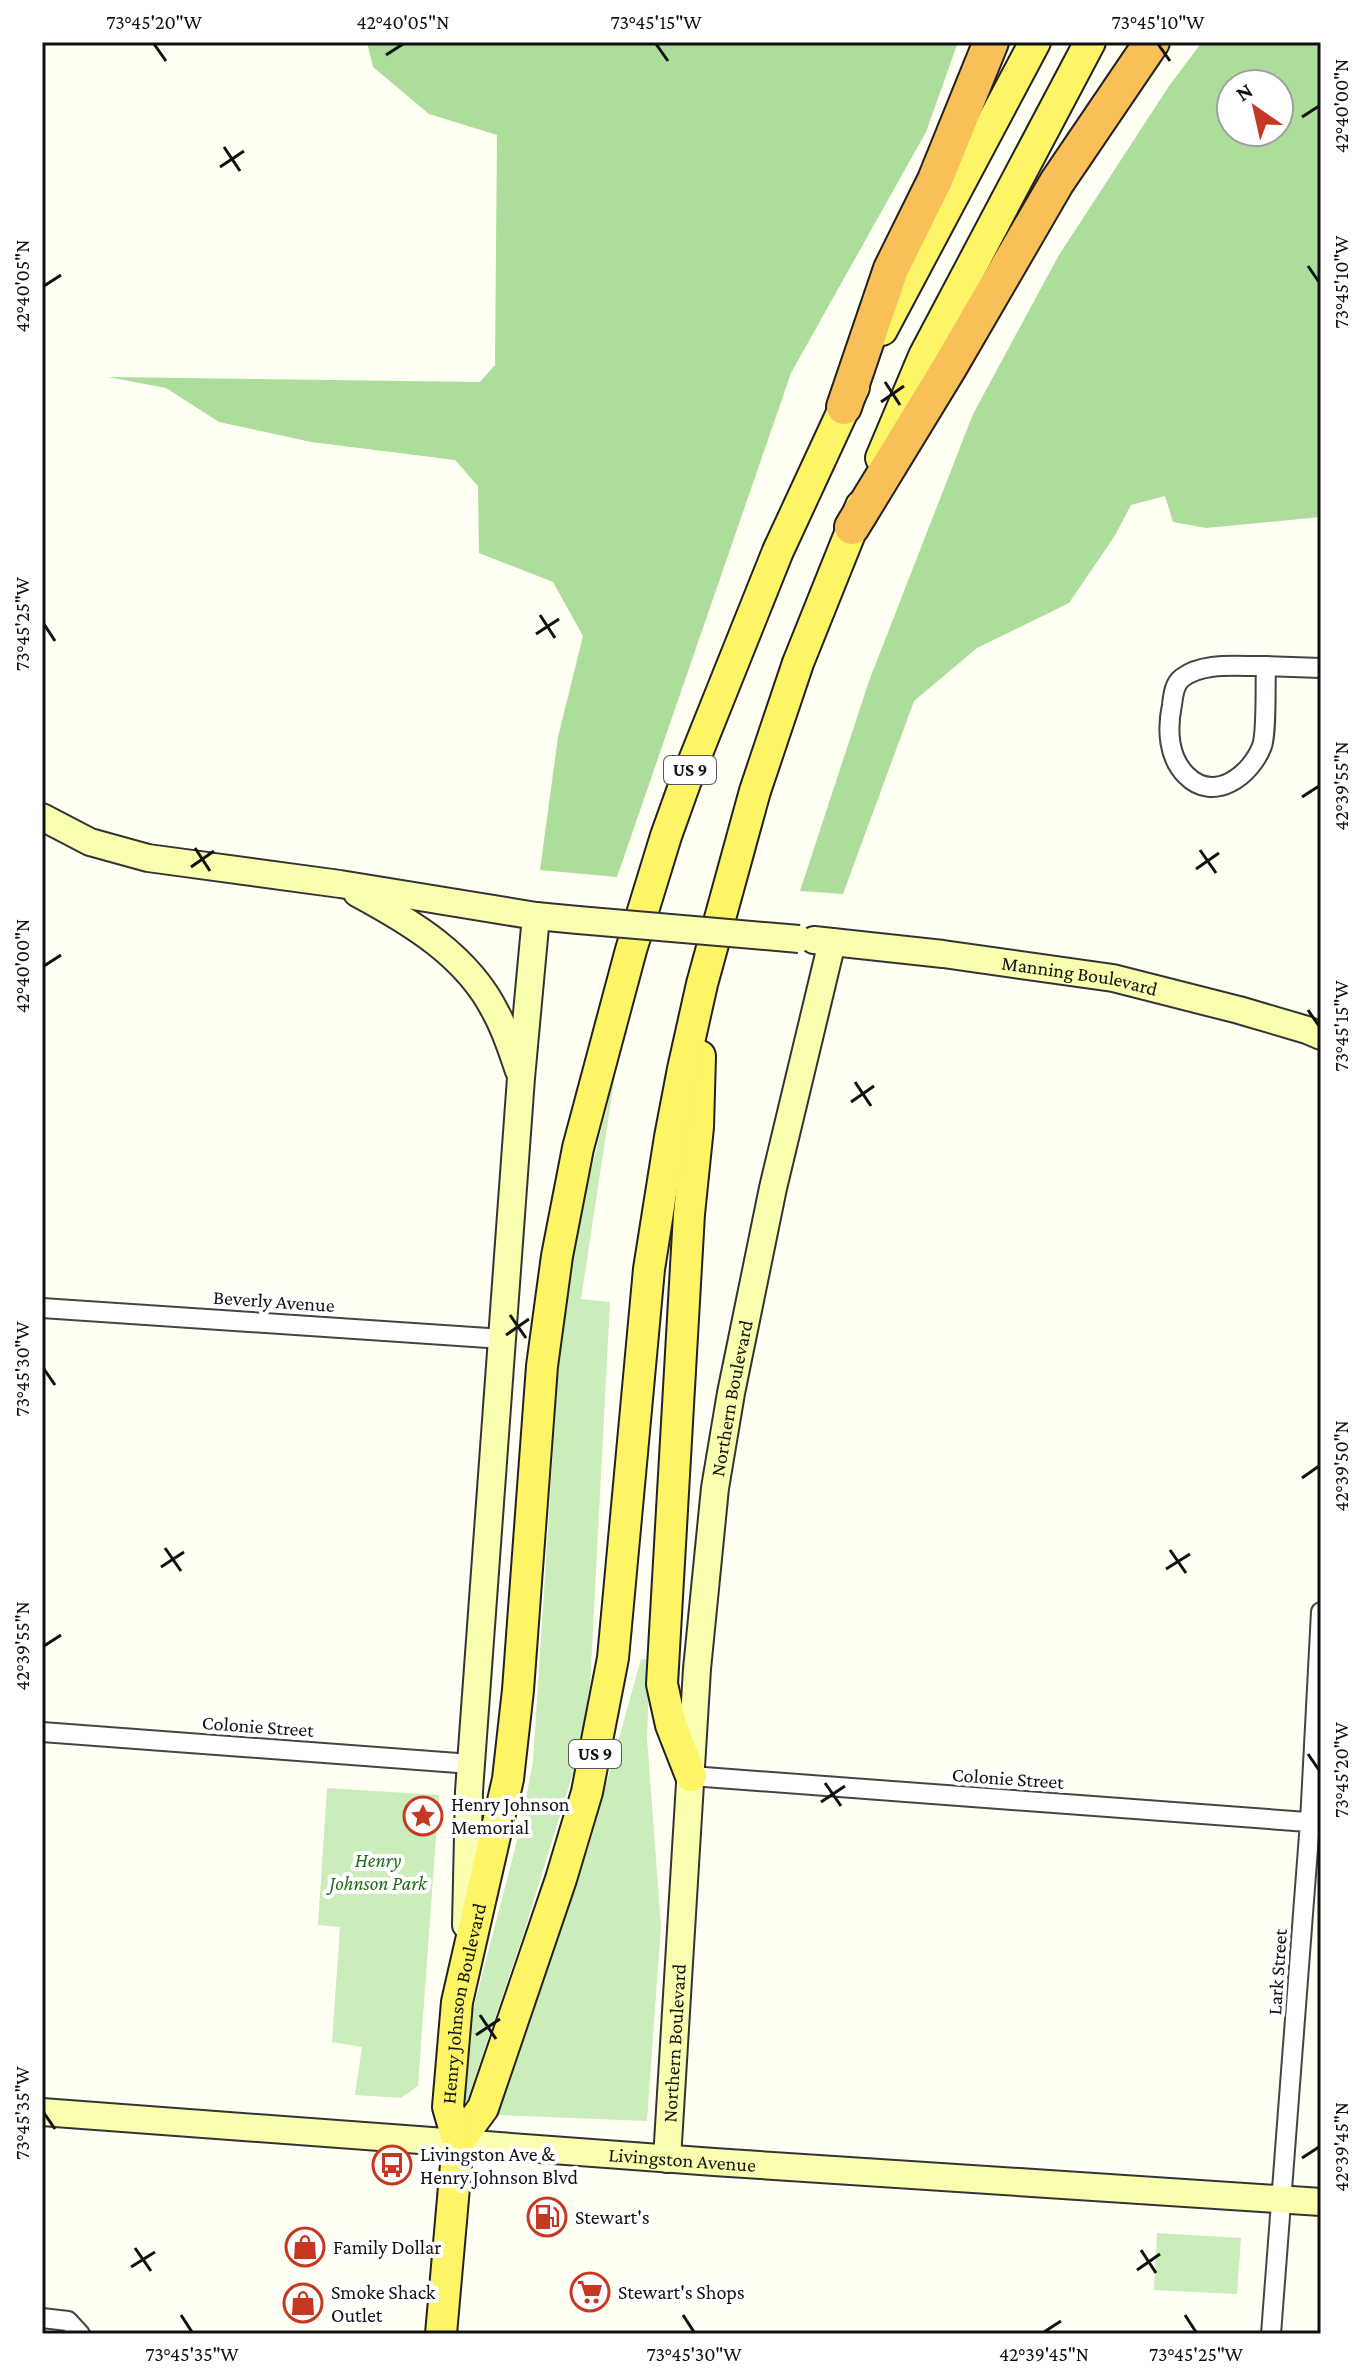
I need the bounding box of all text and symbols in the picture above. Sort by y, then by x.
text: 73°45'20"W [106,11,202,33]
text: 42°40'05"N [357,11,449,33]
text: 73°45'15"W [610,11,702,33]
text: 73°45'10"W [1112,11,1205,33]
text: 42°40'00"N [1330,59,1352,153]
north arrow [1215,68,1295,148]
text: N [1231,77,1257,106]
text: 73°45'10"W [1330,235,1352,328]
text: 42°40'05"N [11,240,33,332]
text: 73°45'25"W [11,576,33,671]
text: 42°39'55"N [1330,741,1352,831]
road number: US 9 [664,756,716,784]
text: 42°40'00"N [11,919,33,1013]
street label: Manning Boulevard [1000,951,1160,1000]
text: 73°45'15"W [1330,980,1352,1072]
street label: Beverly Avenue [212,1286,336,1317]
street label: Northern Boulevard [706,1318,757,1478]
text: 73°45'30"W [11,1321,33,1417]
text: 42°39'50"N [1330,1420,1352,1512]
text: 42°39'55"N [11,1601,33,1691]
street label: Colonie Street [201,1711,315,1741]
text: 73°45'20"W [1330,1722,1352,1818]
road number: US 9 [569,1740,621,1768]
street label: Colonie Street [951,1763,1065,1793]
place label: Henry Johnson Memorial [451,1793,570,1838]
place icon: Henry Johnson Memorial [402,1795,444,1837]
park label: Henry Johnson Park [326,1849,428,1895]
street label: Henry Johnson Boulevard [437,1900,490,2105]
street label: Lark Street [1263,1928,1291,2016]
street label: Northern Boulevard [658,1963,690,2123]
text: 73°45'35"W [11,2066,33,2160]
text: 42°39'45"N [1330,2102,1352,2192]
place label: Livingston Ave & Henry Johnson Blvd [420,2143,579,2189]
street label: Livingston Avenue [608,2143,757,2176]
bus stop icon: Livingston Ave & Henry Johnson Blvd [371,2144,413,2186]
fuel station icon: Stewart's [526,2196,568,2238]
place label: Stewart's [575,2206,650,2228]
shop icon: Family Dollar [284,2226,326,2268]
place label: Family Dollar [333,2236,441,2259]
supermarket icon: Stewart's Shops [569,2271,611,2313]
place label: Smoke Shack Outlet [331,2281,436,2326]
place label: Stewart's Shops [618,2281,745,2304]
shop icon: Smoke Shack Outlet [282,2282,324,2324]
text: 73°45'35"W [145,2343,239,2365]
text: 73°45'30"W [646,2343,742,2365]
text: 42°39'45"N [999,2343,1089,2365]
text: 73°45'25"W [1149,2343,1244,2365]

